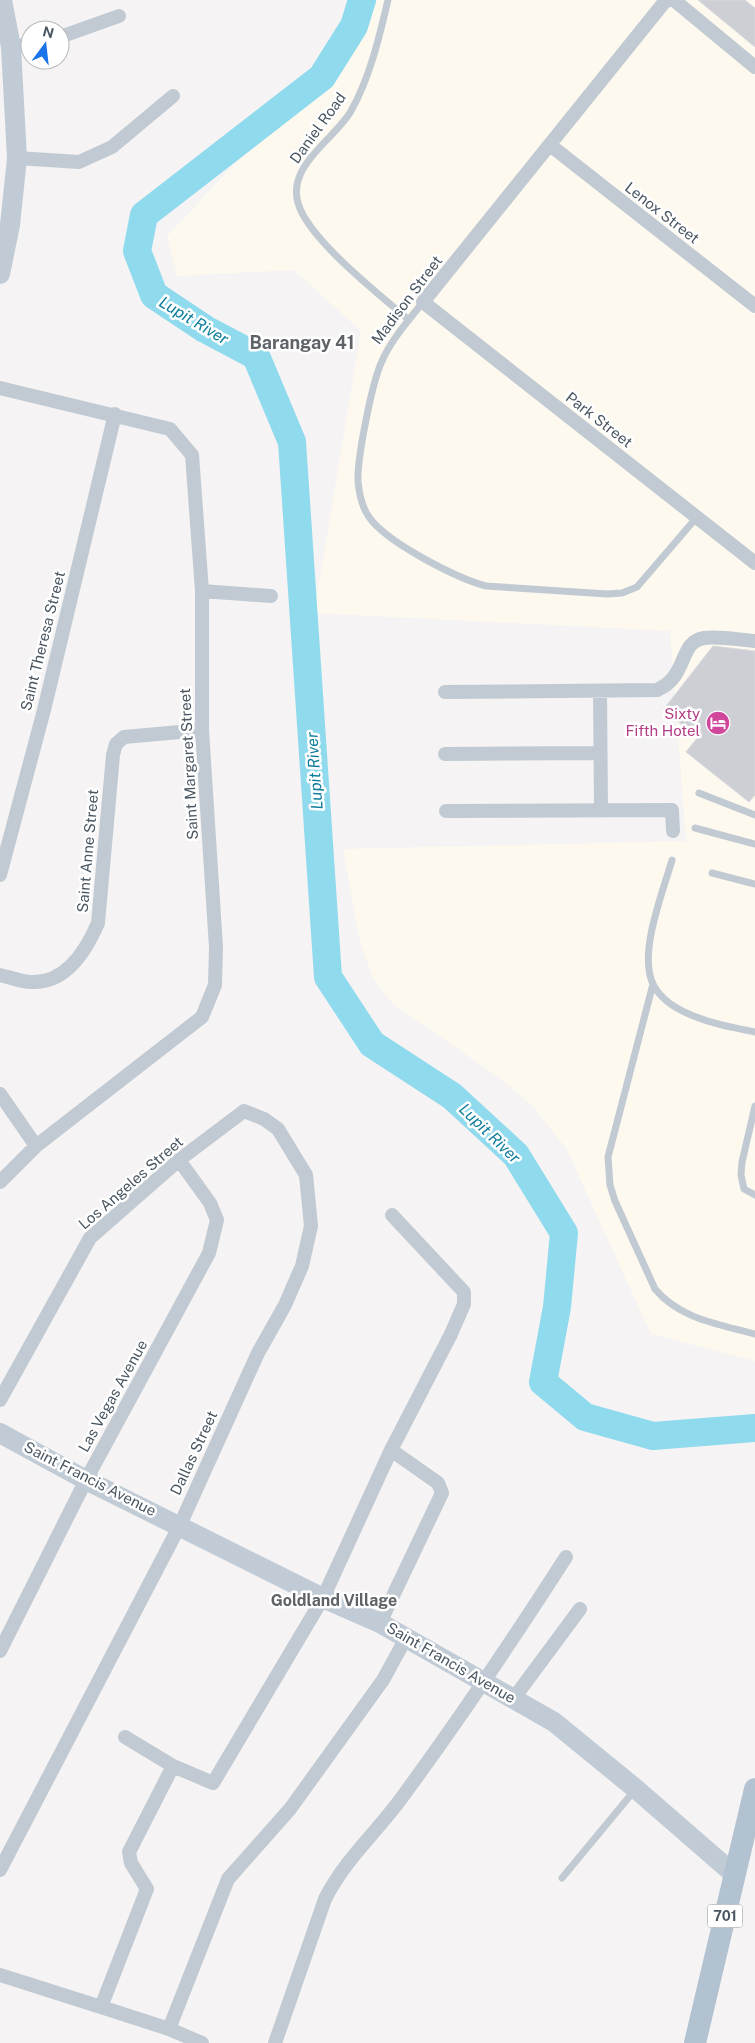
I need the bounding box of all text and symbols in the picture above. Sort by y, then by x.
north arrow [20,20,70,70]
text: N [41,23,56,42]
street label: Daniel Road [286,89,349,166]
street label: Lenox Street [622,178,703,247]
street label: Madison Street [368,252,446,347]
water label: Lupit River [156,292,233,349]
district label: Barangay 41 [249,332,355,353]
street label: Park Street [563,388,636,451]
street label: Saint Theresa Street [17,569,68,713]
street label: Saint Margaret Street [176,688,201,840]
place label: Sixty Fifth Hotel [626,705,700,739]
hotel icon: Sixty Fifth Hotel [705,710,731,736]
water label: Lupit River [302,731,327,810]
street label: Saint Anne Street [74,788,101,913]
water label: Lupit River [455,1100,525,1168]
street label: Los Angeles Street [75,1133,186,1233]
street label: Las Vegas Avenue [75,1337,150,1455]
street label: Dallas Street [167,1408,220,1497]
street label: Saint Francis Avenue [21,1438,159,1519]
district label: Goldland Village [271,1591,397,1610]
street label: Saint Francis Avenue [384,1619,519,1706]
road number: 701 [708,1904,742,1928]

